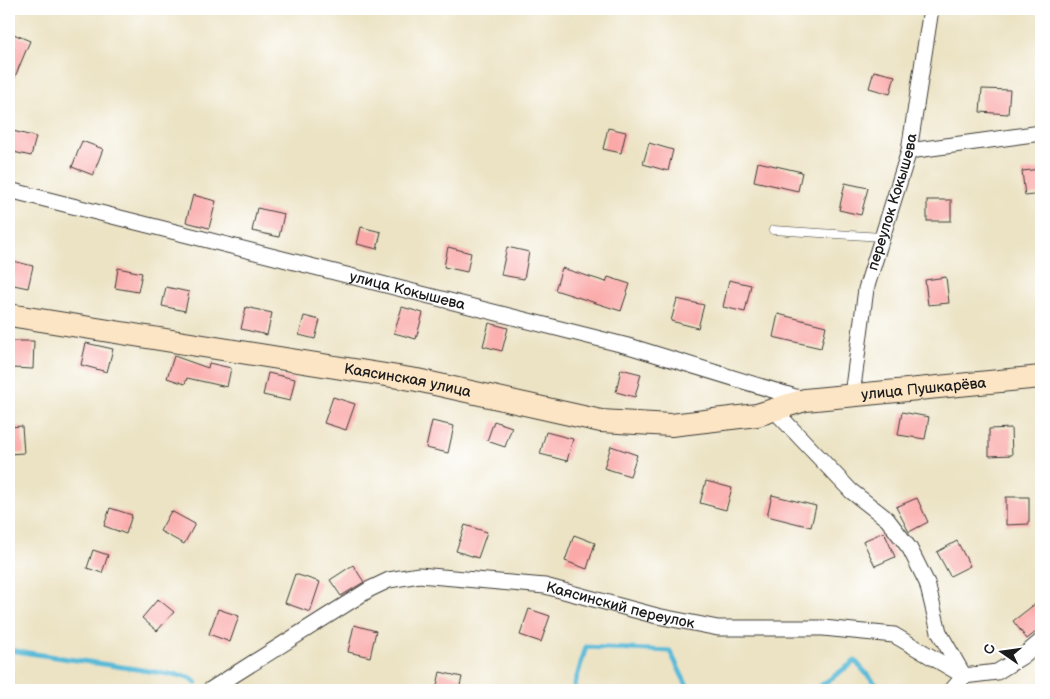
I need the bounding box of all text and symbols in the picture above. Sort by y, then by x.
street label: переулок Кокышева [863,132,921,273]
street label: улица Кокышева [348,267,467,314]
street label: Каясинская улица [343,359,473,401]
street label: улица Пушкарёва [860,373,987,404]
street label: Каясинский переулок [544,577,696,633]
north arrow [978,626,1028,676]
text: С [980,642,999,656]

